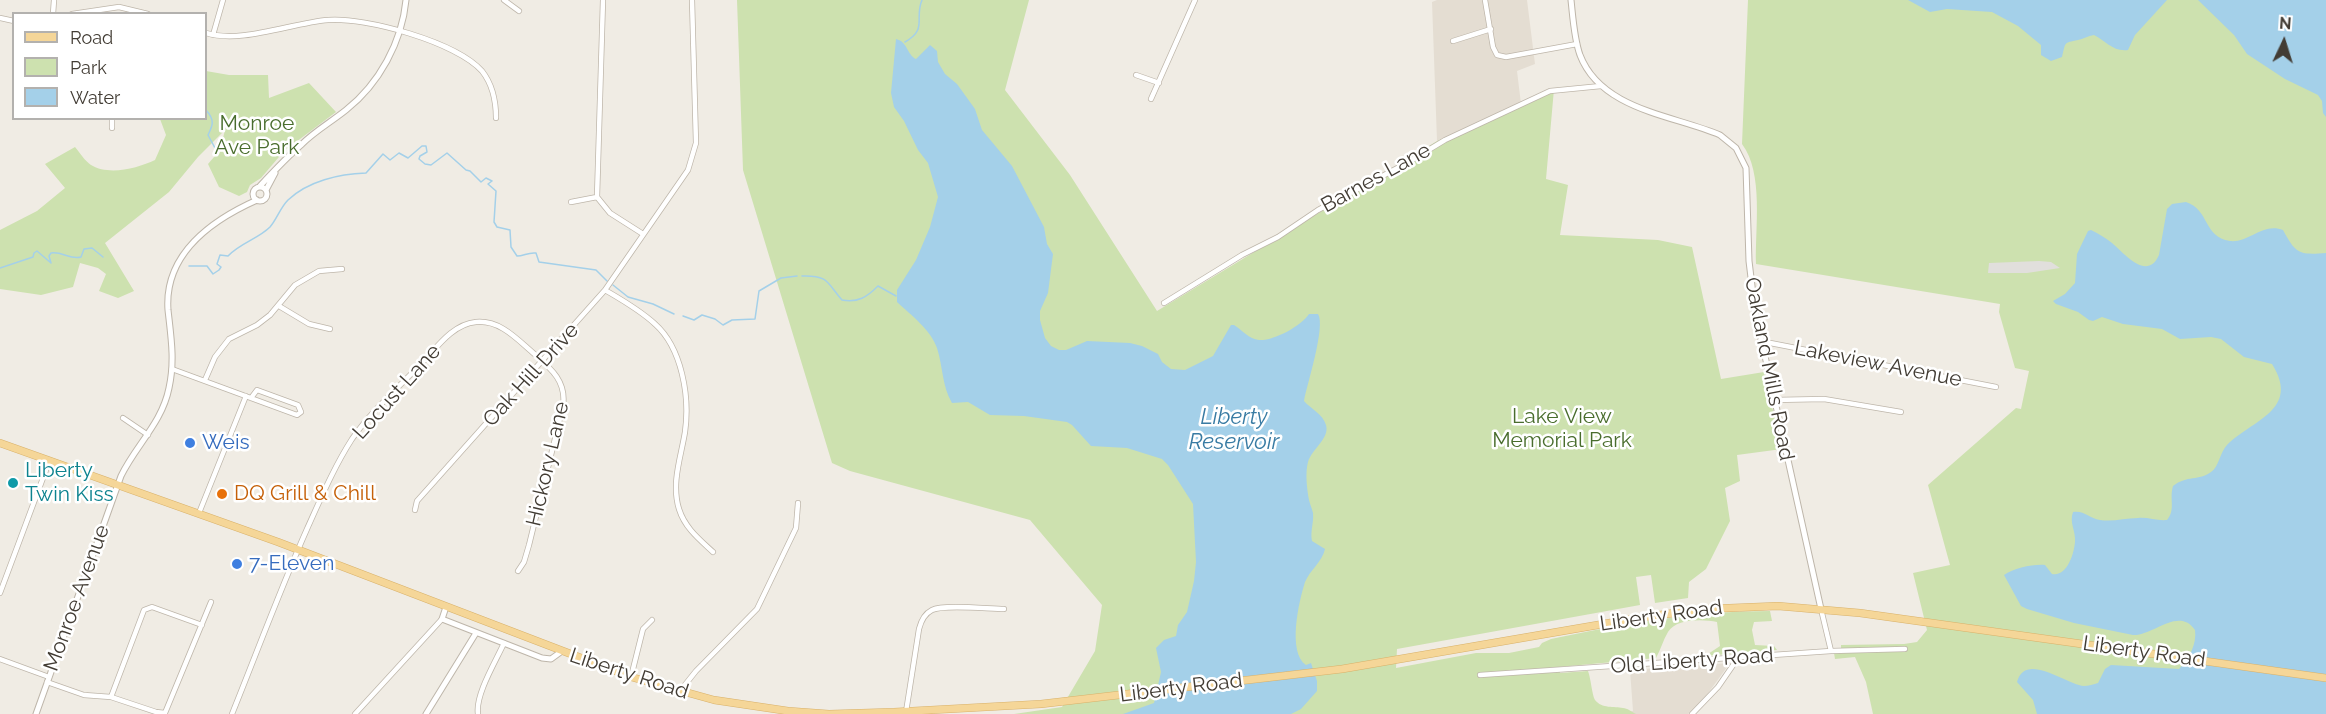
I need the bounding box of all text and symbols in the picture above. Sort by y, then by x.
legend [12,12,207,120]
north arrow [2254,12,2314,72]
text: N [2279,14,2292,33]
text: Road [70,27,113,48]
text: Park [70,57,107,78]
text: Water [70,87,120,108]
park label: Monroe Ave Park [215,111,299,161]
street label: Barnes Lane [1317,138,1435,218]
street label: Oakland Mills Road [1739,275,1799,463]
street label: Oak Hill Drive [478,318,584,432]
street label: Lakeview Avenue [1792,335,1964,393]
street label: Locust Lane [348,339,446,445]
street label: Hickory Lane [521,399,575,529]
water label: Liberty Reservoir [1189,404,1279,456]
park label: Lake View Memorial Park [1492,404,1632,454]
place label: Weis [202,430,250,456]
marker: Weis [183,436,197,450]
place label: Liberty Twin Kiss [25,458,114,508]
marker: Liberty Twin Kiss [6,476,20,490]
place label: DQ Grill & Chill [234,481,376,507]
marker: DQ Grill & Chill [215,487,229,501]
street label: Monroe Avenue [39,521,115,675]
place label: 7-Eleven [249,551,334,577]
marker: 7-Eleven [230,557,244,571]
street label: Liberty Road [1598,595,1724,637]
street label: Liberty Road [2081,631,2207,673]
street label: Liberty Road [566,643,692,705]
street label: Old Liberty Road [1610,643,1774,679]
street label: Liberty Road [1118,668,1244,708]

